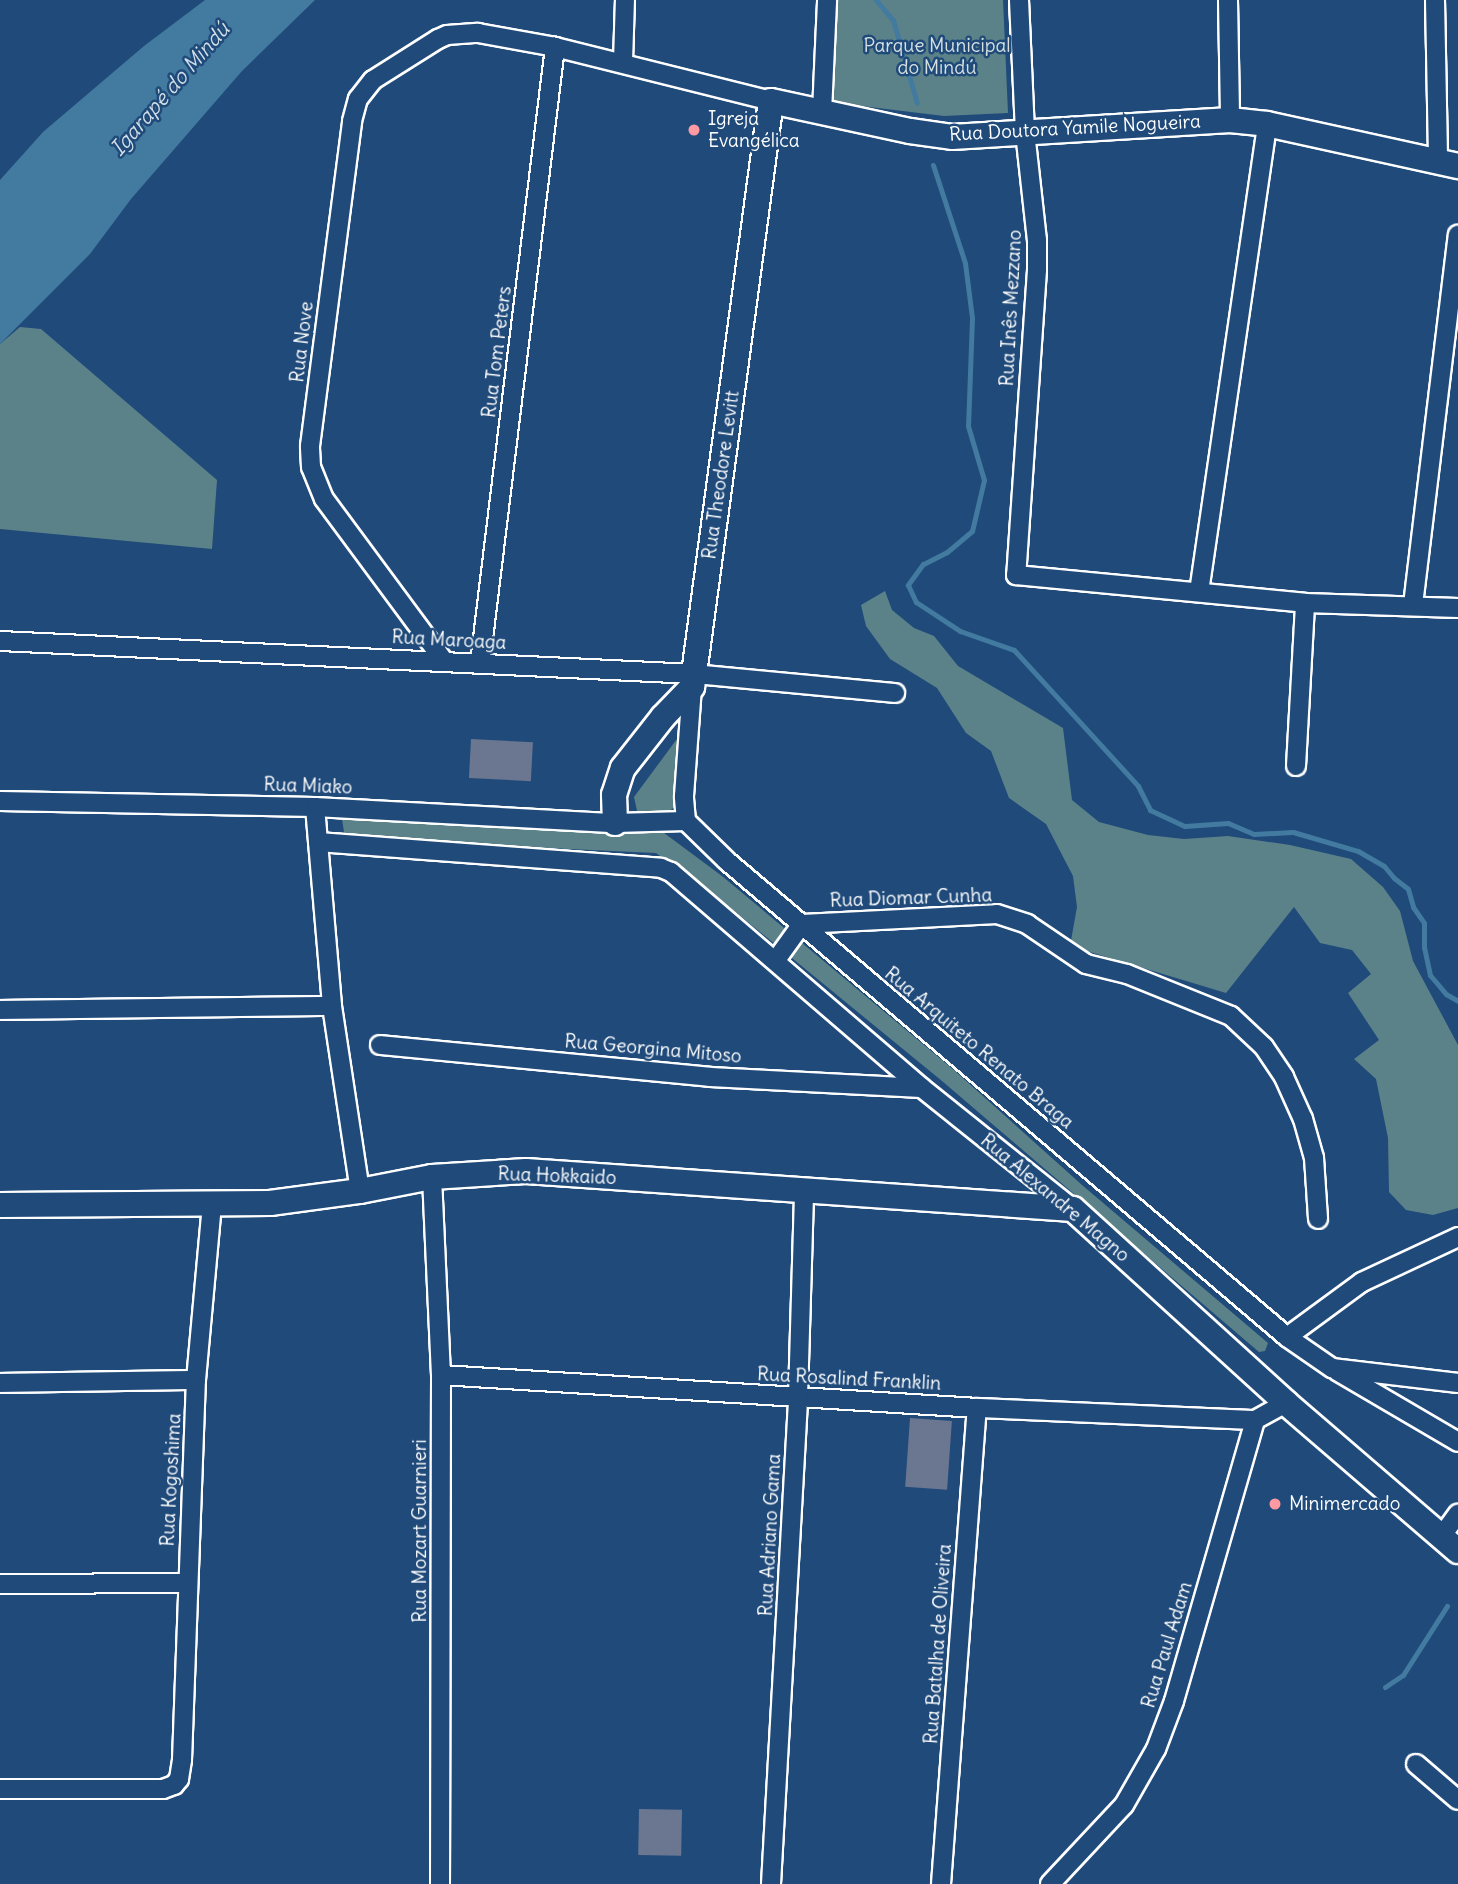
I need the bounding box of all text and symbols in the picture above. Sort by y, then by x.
water label: Igarapé do Mindú [105,17,235,161]
park label: Parque Municipal do Mindú [863,35,1011,79]
place label: Igreja Evangélica [708,108,800,152]
street label: Rua Doutora Yamile Nogueira [949,110,1201,146]
marker: Igreja Evangélica [686,122,702,138]
street label: Rua Inês Mezzano [996,229,1026,387]
street label: Rua Tom Peters [478,285,516,419]
street label: Rua Nove [286,300,318,384]
street label: Rua Theodore Levitt [698,389,744,561]
street label: Rua Maroaga [391,626,507,654]
street label: Rua Miako [263,773,353,799]
street label: Rua Diomar Cunha [829,884,993,912]
street label: Rua Arquiteto Renato Braga [880,962,1078,1134]
street label: Rua Georgina Mitoso [563,1030,743,1068]
street label: Rua Alexandre Magno [976,1129,1134,1267]
street label: Rua Hokkaido [497,1163,617,1189]
street label: Rua Rosalind Franklin [756,1363,942,1395]
street label: Rua Kogoshima [156,1413,186,1547]
street label: Rua Mozart Guarnieri [409,1439,431,1623]
street label: Rua Adriano Gama [754,1453,786,1617]
place label: Minimercado [1289,1493,1400,1515]
marker: Minimercado [1267,1496,1283,1512]
street label: Rua Batalha de Oliveira [920,1543,956,1745]
street label: Rua Paul Adam [1137,1579,1197,1711]

